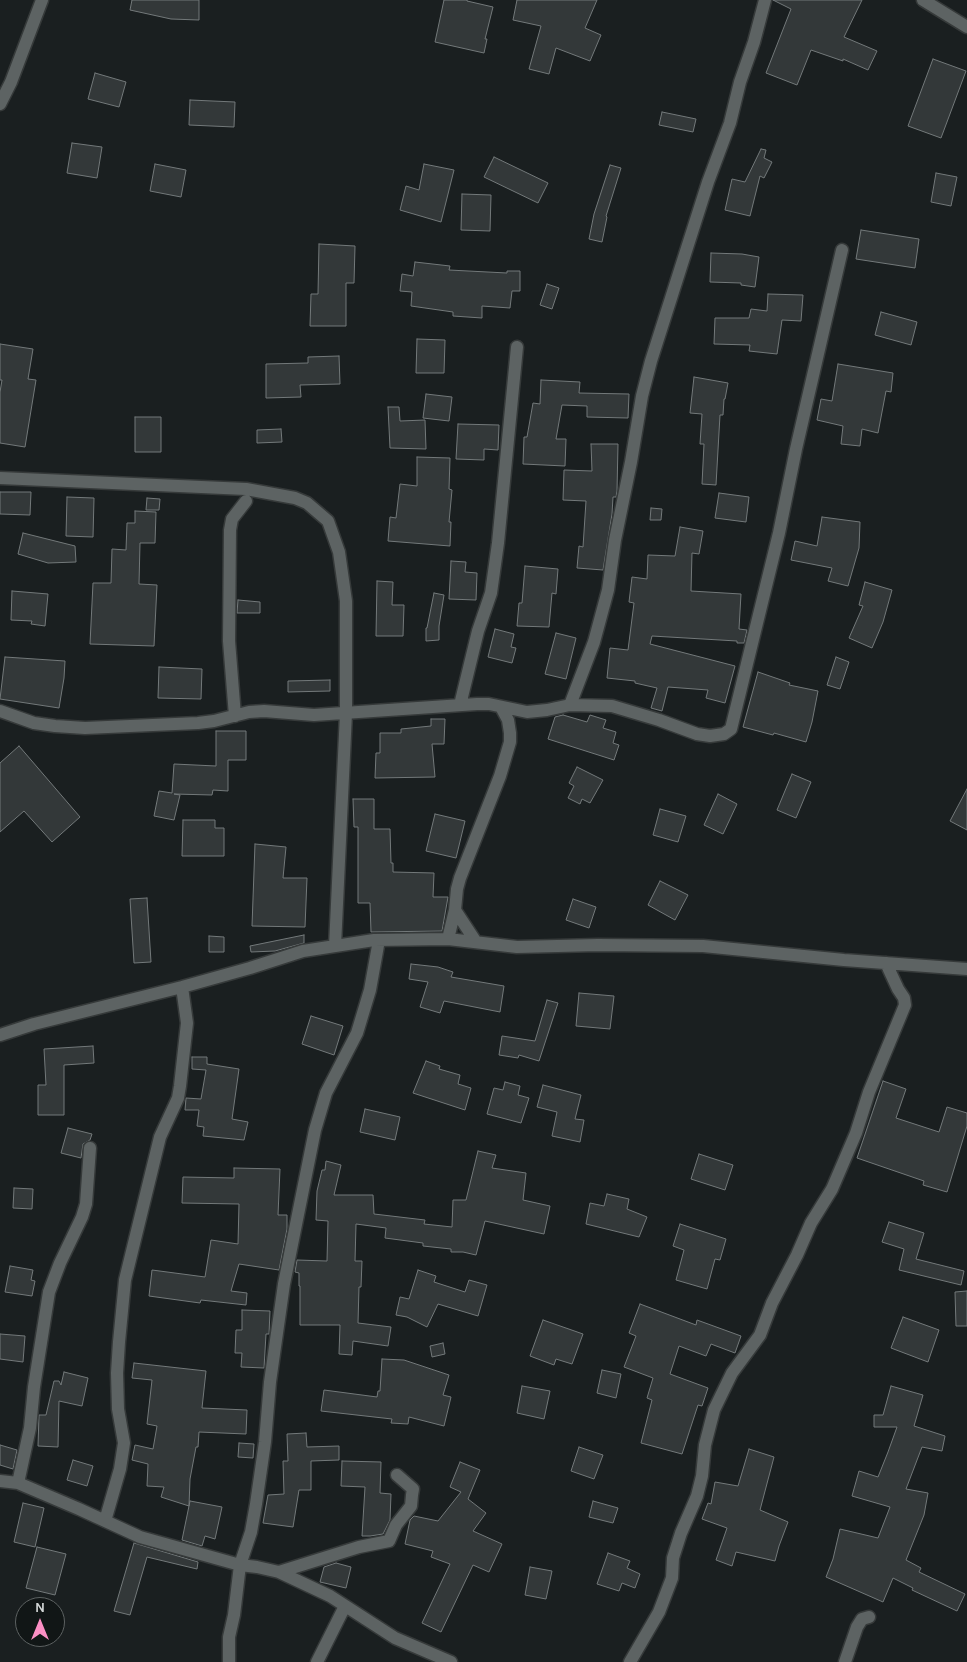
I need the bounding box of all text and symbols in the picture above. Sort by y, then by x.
north arrow [15,1597,65,1647]
text: N [35,1599,45,1616]

